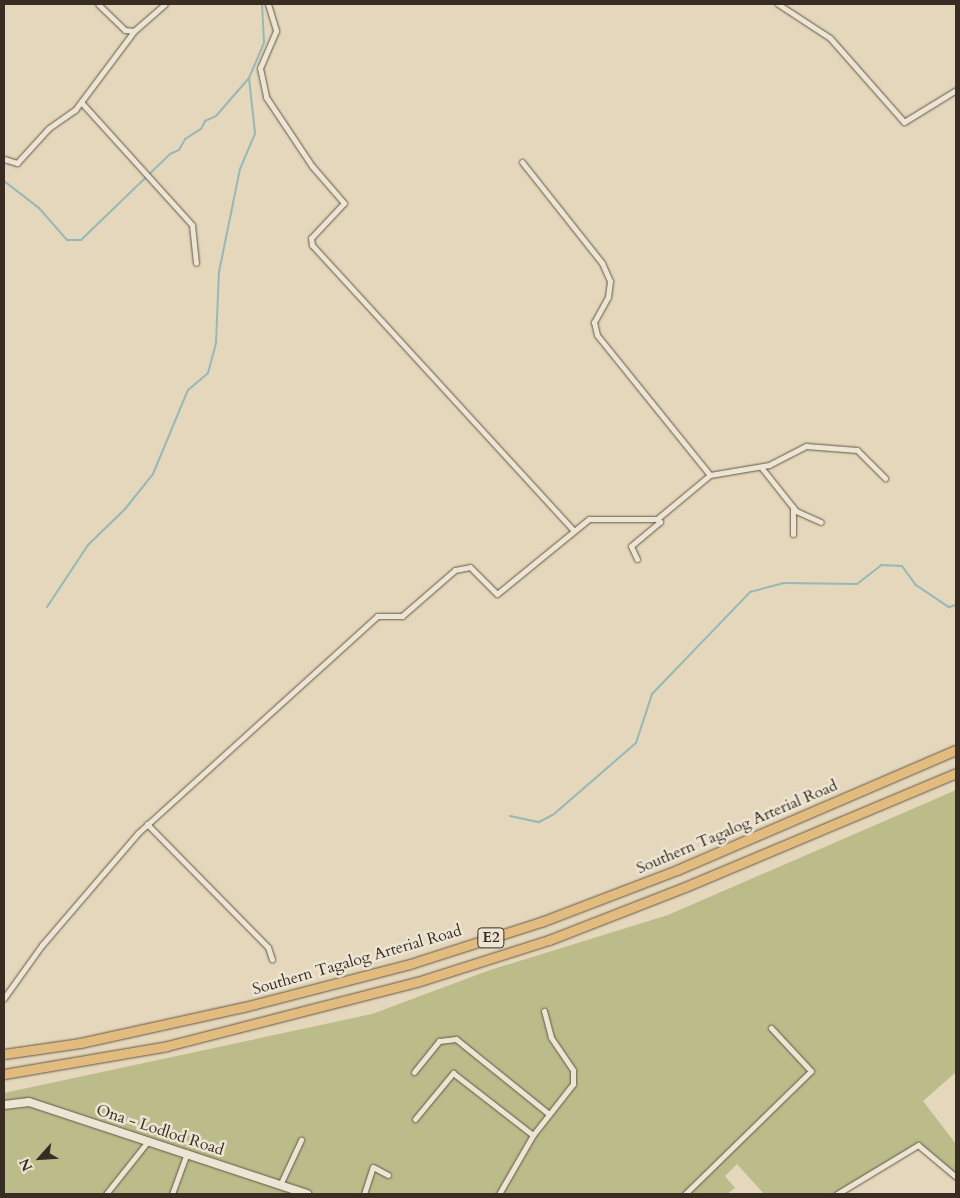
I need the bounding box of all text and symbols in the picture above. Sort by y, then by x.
street label: Southern Tagalog Arterial Road [634,776,840,878]
street label: Southern Tagalog Arterial Road [250,921,464,999]
road number: E2 [477,926,505,950]
street label: Ona - Lodlod Road [94,1100,226,1160]
north arrow [15,1133,65,1183]
text: N [15,1155,37,1174]

